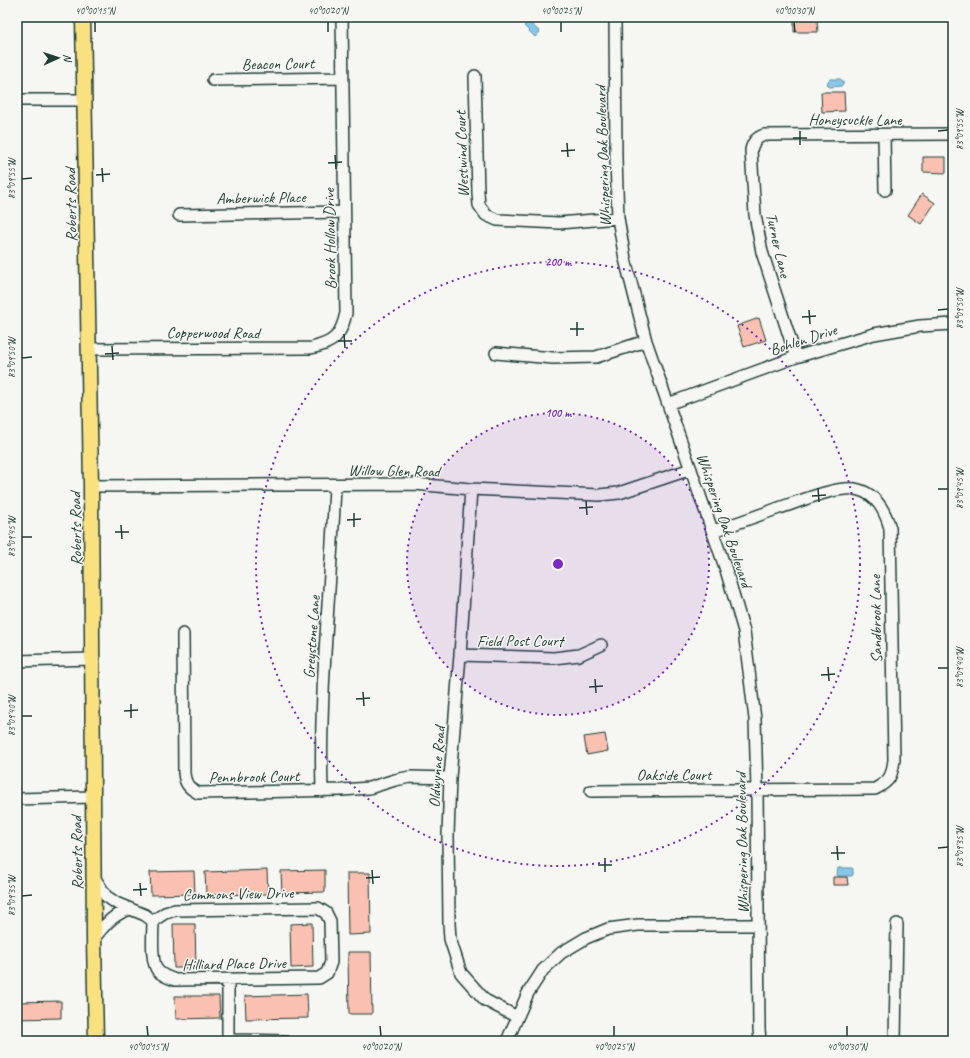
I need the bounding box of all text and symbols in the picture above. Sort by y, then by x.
text: 40°00'15"N [75,4,117,17]
text: 40°00'20"N [308,4,350,17]
text: 40°00'25"N [541,4,583,17]
text: 40°00'30"N [774,4,816,17]
north arrow [38,38,78,78]
street label: Beacon Court [242,53,316,75]
text: N [61,54,75,63]
street label: Whispering Oak Boulevard [590,83,615,227]
text: 83°09'55"W [953,108,966,150]
street label: Westwind Court [450,109,474,198]
street label: Honeysuckle Lane [809,110,903,130]
text: 83°09'55"W [5,157,18,199]
street label: Roberts Road [60,165,82,242]
street label: Brook Hollow Drive [319,186,341,290]
street label: Amberwick Place [216,187,308,209]
street label: Turner Lane [761,211,796,281]
text: 200 m [545,254,572,270]
text: 83°09'50"W [953,287,966,329]
street label: Bohlen Drive [767,319,841,360]
street label: Copperwood Road [167,323,262,343]
text: 83°09'50"W [5,336,18,378]
text: 100 m [545,405,572,421]
street label: Whispering Oak Boulevard [692,450,757,593]
street label: Willow Glen Road [348,460,443,482]
text: 83°09'45"W [953,467,966,509]
street label: Roberts Road [65,489,87,566]
text: 83°09'45"W [5,515,18,557]
centre of rings [551,557,565,571]
street label: Sandbrook Lane [865,573,887,663]
street label: Greystone Lane [299,593,325,679]
street label: Field Post Court [477,631,566,651]
text: 83°09'40"W [953,646,966,688]
text: 83°09'40"W [5,694,18,736]
street label: Oldwynne Road [424,723,450,808]
street label: Oakside Court [637,765,713,785]
street label: Pennbrook Court [209,766,301,788]
street label: Whispering Oak Boulevard [731,770,753,914]
street label: Roberts Road [66,813,88,890]
text: 83°09'35"W [953,825,966,867]
text: 83°09'35"W [5,874,18,916]
street label: Commons View Drive [182,883,295,905]
street label: Hilliard Place Drive [182,953,288,975]
text: 40°00'15"N [128,1040,170,1053]
text: 40°00'20"N [361,1040,403,1053]
text: 40°00'25"N [594,1040,636,1053]
text: 40°00'30"N [827,1040,869,1053]

